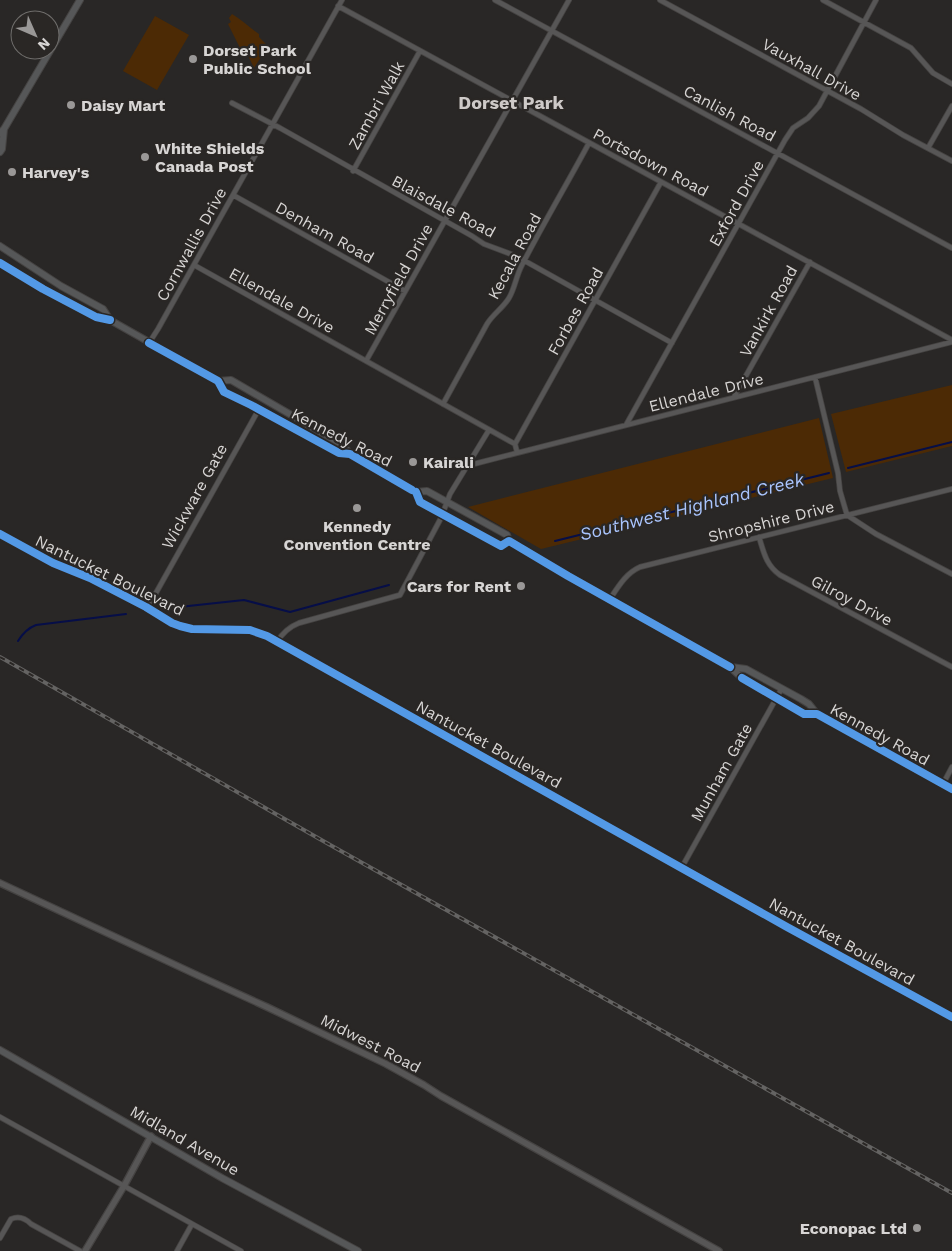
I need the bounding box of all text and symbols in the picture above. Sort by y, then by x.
north arrow [10,10,60,60]
street label: Vauxhall Drive [759,34,865,104]
text: N [35,35,54,54]
place label: Dorset Park Public School [203,41,312,78]
marker: Dorset Park Public School [187,53,199,65]
street label: Zambri Walk [344,58,409,153]
street label: Canlish Road [680,81,779,146]
district label: Dorset Park [458,92,565,113]
place label: Daisy Mart [81,96,165,115]
marker: Daisy Mart [65,99,77,111]
street label: Portsdown Road [590,124,712,201]
place label: White Shields Canada Post [155,139,265,176]
marker: White Shields Canada Post [139,151,151,163]
street label: Exford Drive [705,157,768,250]
place label: Harvey's [22,163,90,182]
marker: Harvey's [6,166,18,178]
street label: Blaisdale Road [389,171,499,242]
street label: Cornwallis Drive [152,184,231,304]
street label: Denham Road [272,198,377,267]
street label: Kecala Road [484,210,545,303]
street label: Merryfield Drive [360,220,437,338]
street label: Vankirk Road [736,262,801,360]
street label: Ellendale Drive [226,264,338,337]
street label: Forbes Road [544,264,607,358]
street label: Ellendale Drive [647,369,765,416]
street label: Kennedy Road [288,404,395,471]
street label: Wickware Gate [158,440,231,552]
place label: Kairali [423,453,474,472]
marker: Kairali [407,456,419,468]
water label: Southwest Highland Creek [578,468,807,545]
street label: Shropshire Drive [706,497,836,546]
marker: Kennedy Convention Centre [351,502,363,514]
place label: Kennedy Convention Centre [284,517,430,554]
street label: Nantucket Boulevard [32,531,187,620]
street label: Gilroy Drive [808,571,896,630]
place label: Cars for Rent [407,577,511,596]
marker: Cars for Rent [515,580,527,592]
street label: Nantucket Boulevard [413,697,565,792]
street label: Kennedy Road [827,699,933,770]
street label: Munham Gate [687,720,756,825]
street label: Nantucket Boulevard [766,894,918,989]
street label: Midwest Road [317,1010,424,1077]
street label: Midland Avenue [127,1101,243,1179]
place label: Econopac Ltd [800,1219,907,1238]
marker: Econopac Ltd [911,1222,923,1234]

